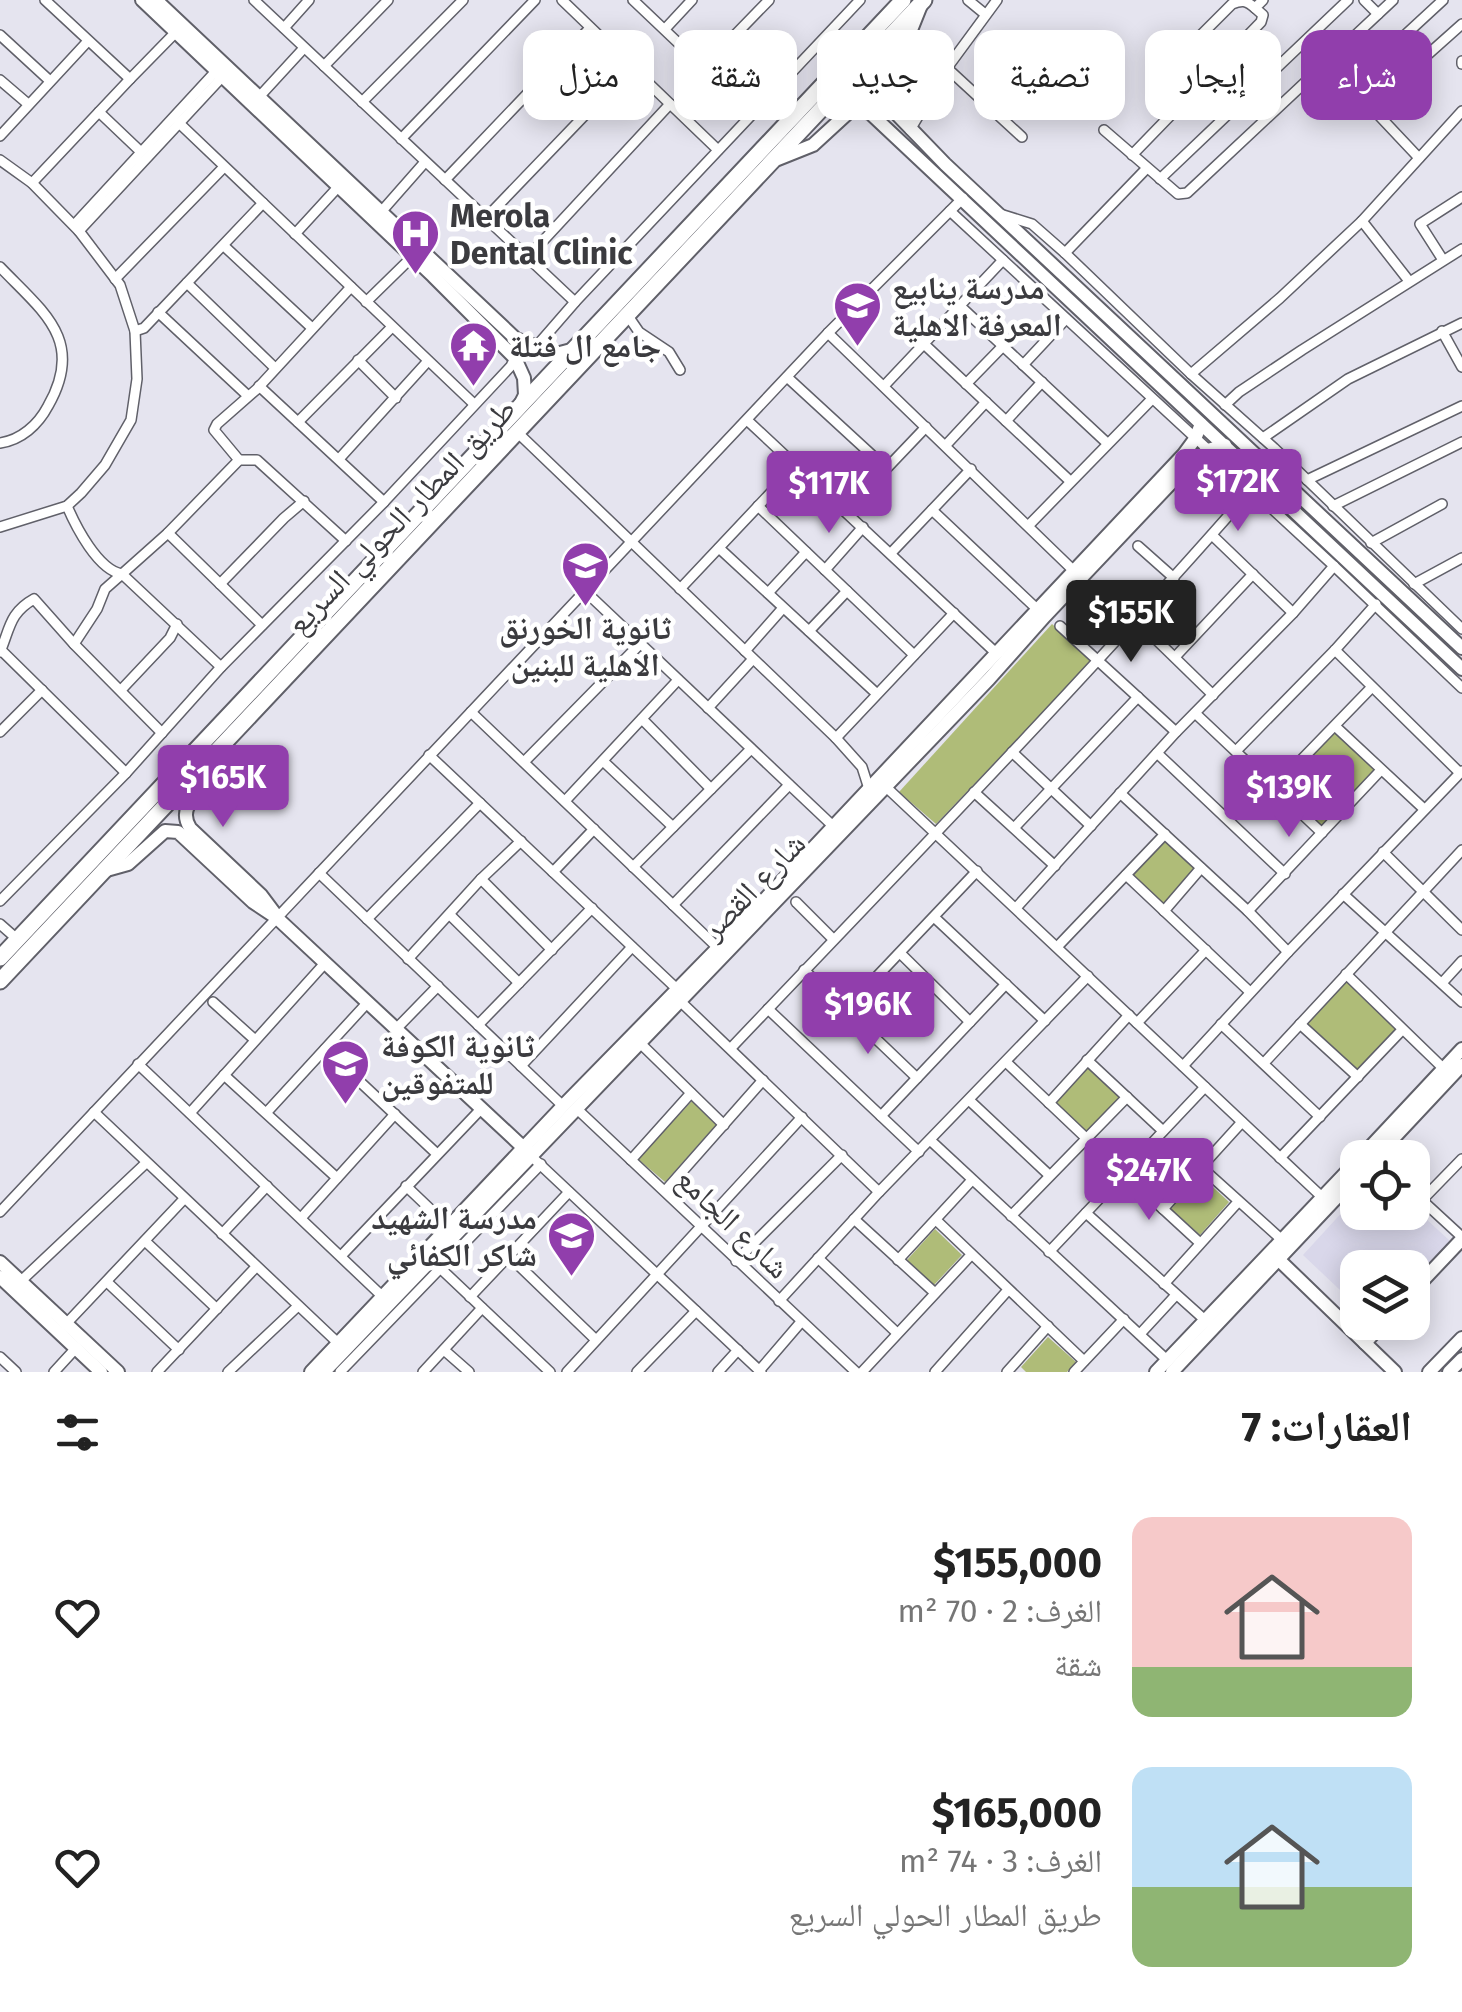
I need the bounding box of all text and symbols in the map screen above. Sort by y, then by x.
chip: منزل [523,30,654,120]
chip: شقة [674,30,797,120]
chip: جديد [817,30,954,120]
chip: تصفية [974,30,1125,120]
chip: إيجار [1145,30,1281,120]
chip: شراء [1301,30,1432,120]
place label: Merola Dental Clinic [450,197,633,272]
hospital icon: Merola Dental Clinic [389,208,441,276]
place label: مدرسة ينابيع المعرفة الاهلية [892,269,1062,344]
school or university icon: مدرسة ينابيع المعرفة الاهلية [831,280,883,348]
temple icon: جامع ال فتلة [448,320,500,388]
place label: جامع ال فتلة [509,327,661,367]
street label: طريق المطار الحولي السريع [278,390,528,646]
pin: $172K [1168,449,1308,534]
pin: $117K [759,451,899,536]
text: $172K [1197,462,1279,500]
text: $117K [789,464,869,502]
school or university icon: ثانوية الخورنق الاهلية للبنين [559,540,611,608]
pin: $155K [1061,580,1201,665]
text: $155K [1088,593,1174,631]
place label: ثانوية الخورنق الاهلية للبنين [499,609,671,684]
pin: $165K [153,745,293,830]
pin: $139K [1219,755,1359,840]
text: $165K [180,758,266,796]
text: $139K [1246,768,1332,806]
street label: شارع القصر [692,825,814,949]
pin: $196K [798,972,938,1057]
text: $196K [824,985,912,1023]
place label: ثانوية الكوفة للمتفوقين [381,1027,535,1102]
school or university icon: ثانوية الكوفة للمتفوقين [320,1038,372,1106]
pin: $247K [1079,1138,1219,1223]
map controls [1340,1140,1430,1340]
button: locate [1340,1140,1430,1230]
text: $247K [1106,1151,1192,1189]
street label: شارع الجامع [668,1160,798,1287]
place label: مدرسة الشهيد شاكر الكفائي [371,1199,537,1280]
school or university icon: مدرسة الشهيد شاكر الكفائي [546,1210,598,1278]
button: layers [1340,1250,1430,1340]
text: العقارات: 7 [1241,1402,1412,1452]
icon: filters [50,1405,105,1460]
text: $155,000 [933,1538,1102,1588]
icon: home [1212,1557,1332,1677]
icon: heart [50,1590,105,1645]
text: الغرف: 2 · 70 m² [897,1592,1102,1630]
text: شقة [1054,1646,1102,1684]
text: $165,000 [932,1788,1102,1838]
icon: home [1212,1807,1332,1927]
icon: heart [50,1840,105,1895]
text: الغرف: 3 · 74 m² [899,1842,1102,1880]
text: طريق المطار الحولي السريع [789,1896,1102,1934]

